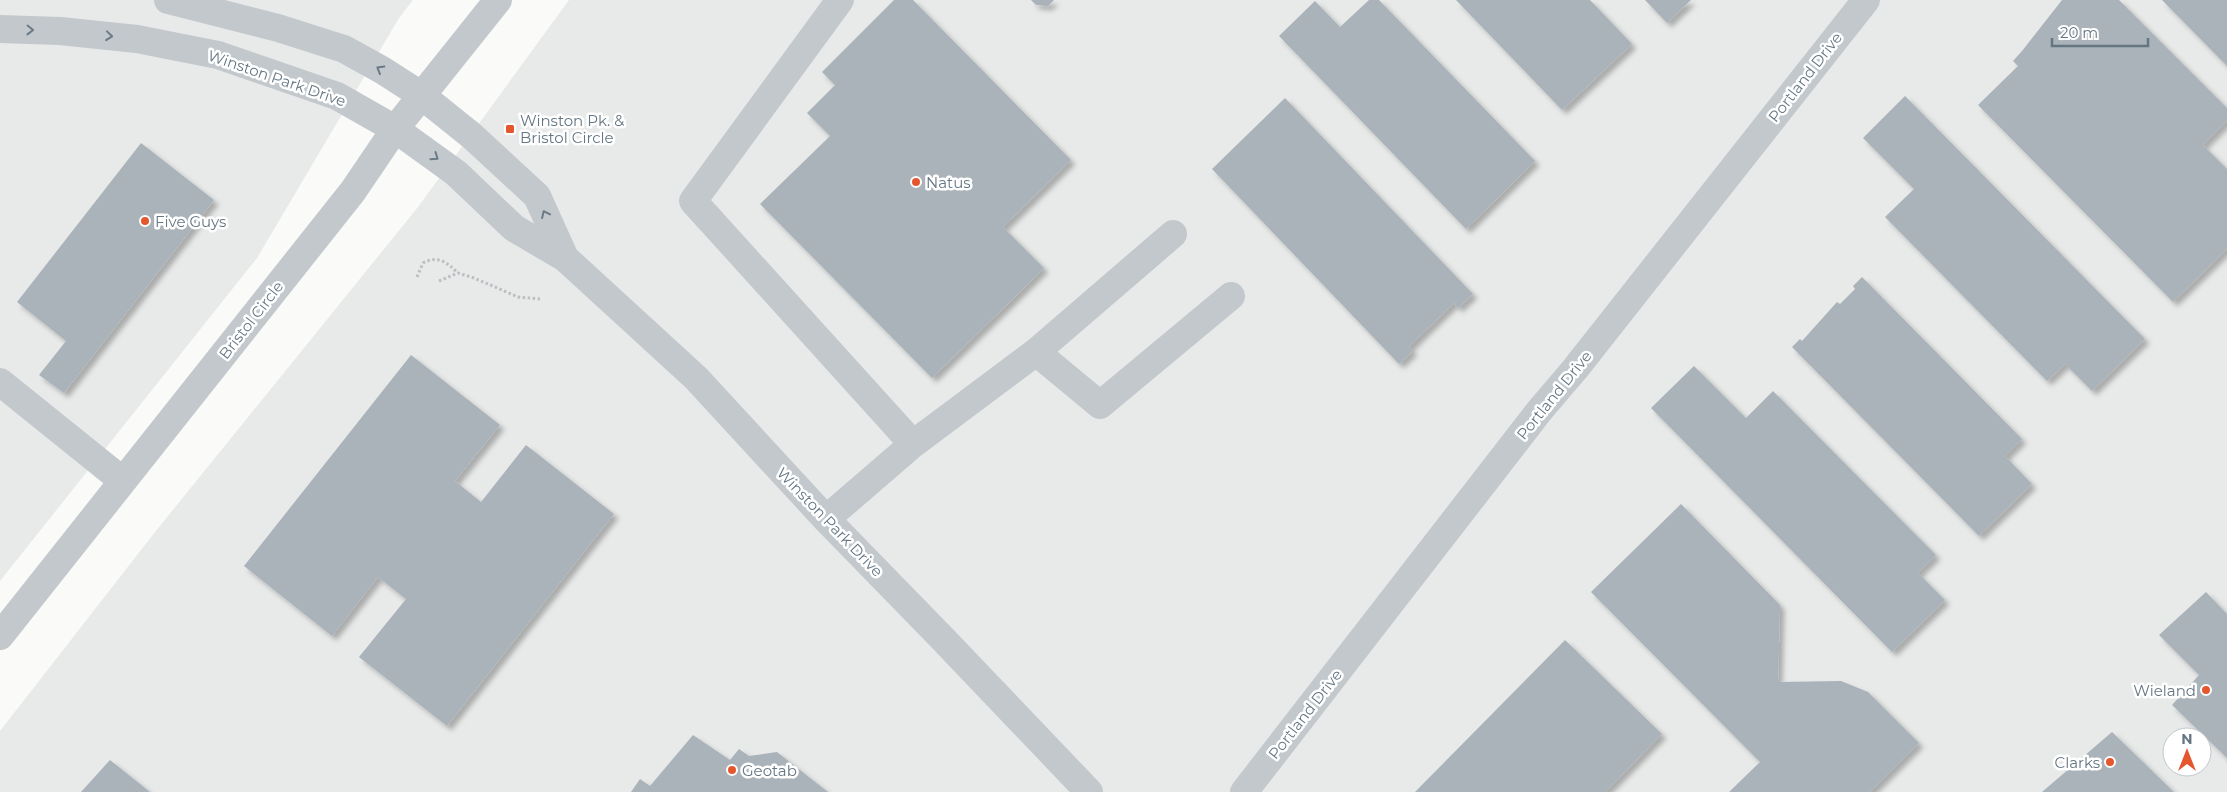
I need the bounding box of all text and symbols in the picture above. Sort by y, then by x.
scale bar [2052,15,2148,47]
text: 20 m [2060,23,2098,42]
one-way arrow [26,25,34,35]
street label: Portland Drive [1764,28,1846,126]
one-way arrow [105,30,113,41]
street label: Winston Park Drive [206,45,348,111]
one-way arrow [377,65,386,75]
place label: Winston Pk. & Bristol Circle [520,111,624,147]
marker: Winston Pk. & Bristol Circle [504,123,516,135]
one-way arrow [429,151,439,160]
place label: Natus [926,173,971,192]
marker: Natus [910,176,922,188]
one-way arrow [540,210,551,219]
place label: Five Guys [155,212,226,231]
marker: Five Guys [139,215,151,227]
street label: Bristol Circle [215,277,287,363]
street label: Portland Drive [1512,347,1596,443]
street label: Winston Park Drive [773,463,887,581]
street label: Portland Drive [1264,665,1346,763]
place label: Wieland [2133,681,2196,700]
marker: Wieland [2200,684,2212,696]
north arrow [2162,727,2212,777]
text: N [2181,730,2193,748]
place label: Clarks [2055,753,2100,772]
marker: Clarks [2104,756,2116,768]
place label: Geotab [742,761,797,780]
marker: Geotab [726,764,738,776]

